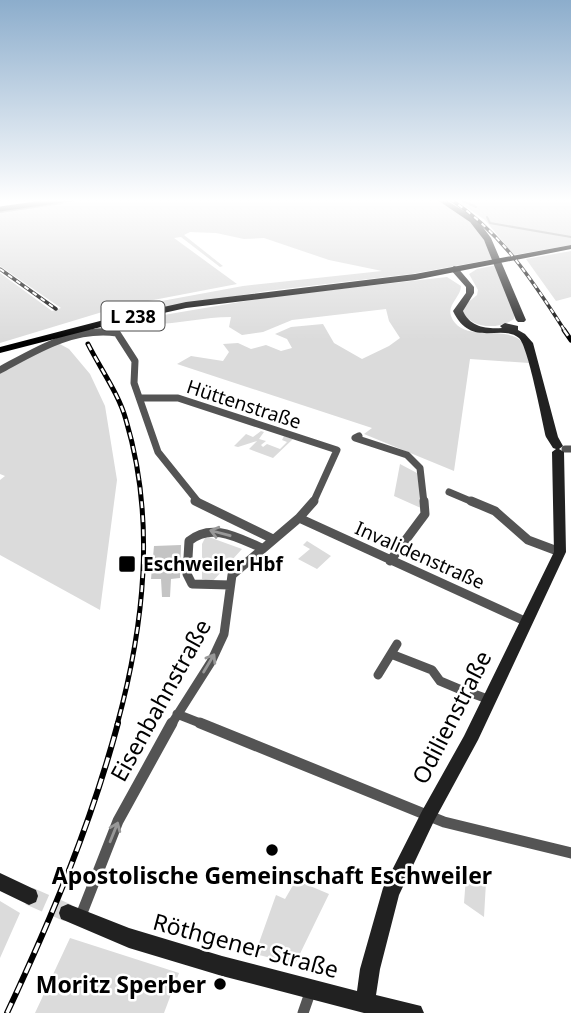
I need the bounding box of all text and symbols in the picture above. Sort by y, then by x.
road number: L 238 [102,302,164,330]
street label: Hüttenstraße [183,373,305,435]
street label: Invalidenstraße [351,515,489,595]
one-way arrow [209,526,231,539]
place label: Eschweiler Hbf [143,551,285,577]
marker: Eschweiler Hbf [117,554,137,574]
street label: Eisenbahnstraße [102,613,218,787]
street label: Odilienstraße [404,645,498,789]
one-way arrow [202,654,216,674]
one-way arrow [109,821,122,843]
marker: Apostolische Gemeinschaft Eschweiler [264,842,280,858]
place label: Apostolische Gemeinschaft Eschweiler [52,859,492,891]
street label: Röthgener Straße [150,905,342,985]
place label: Moritz Sperber [36,968,206,1000]
marker: Moritz Sperber [212,976,228,992]

